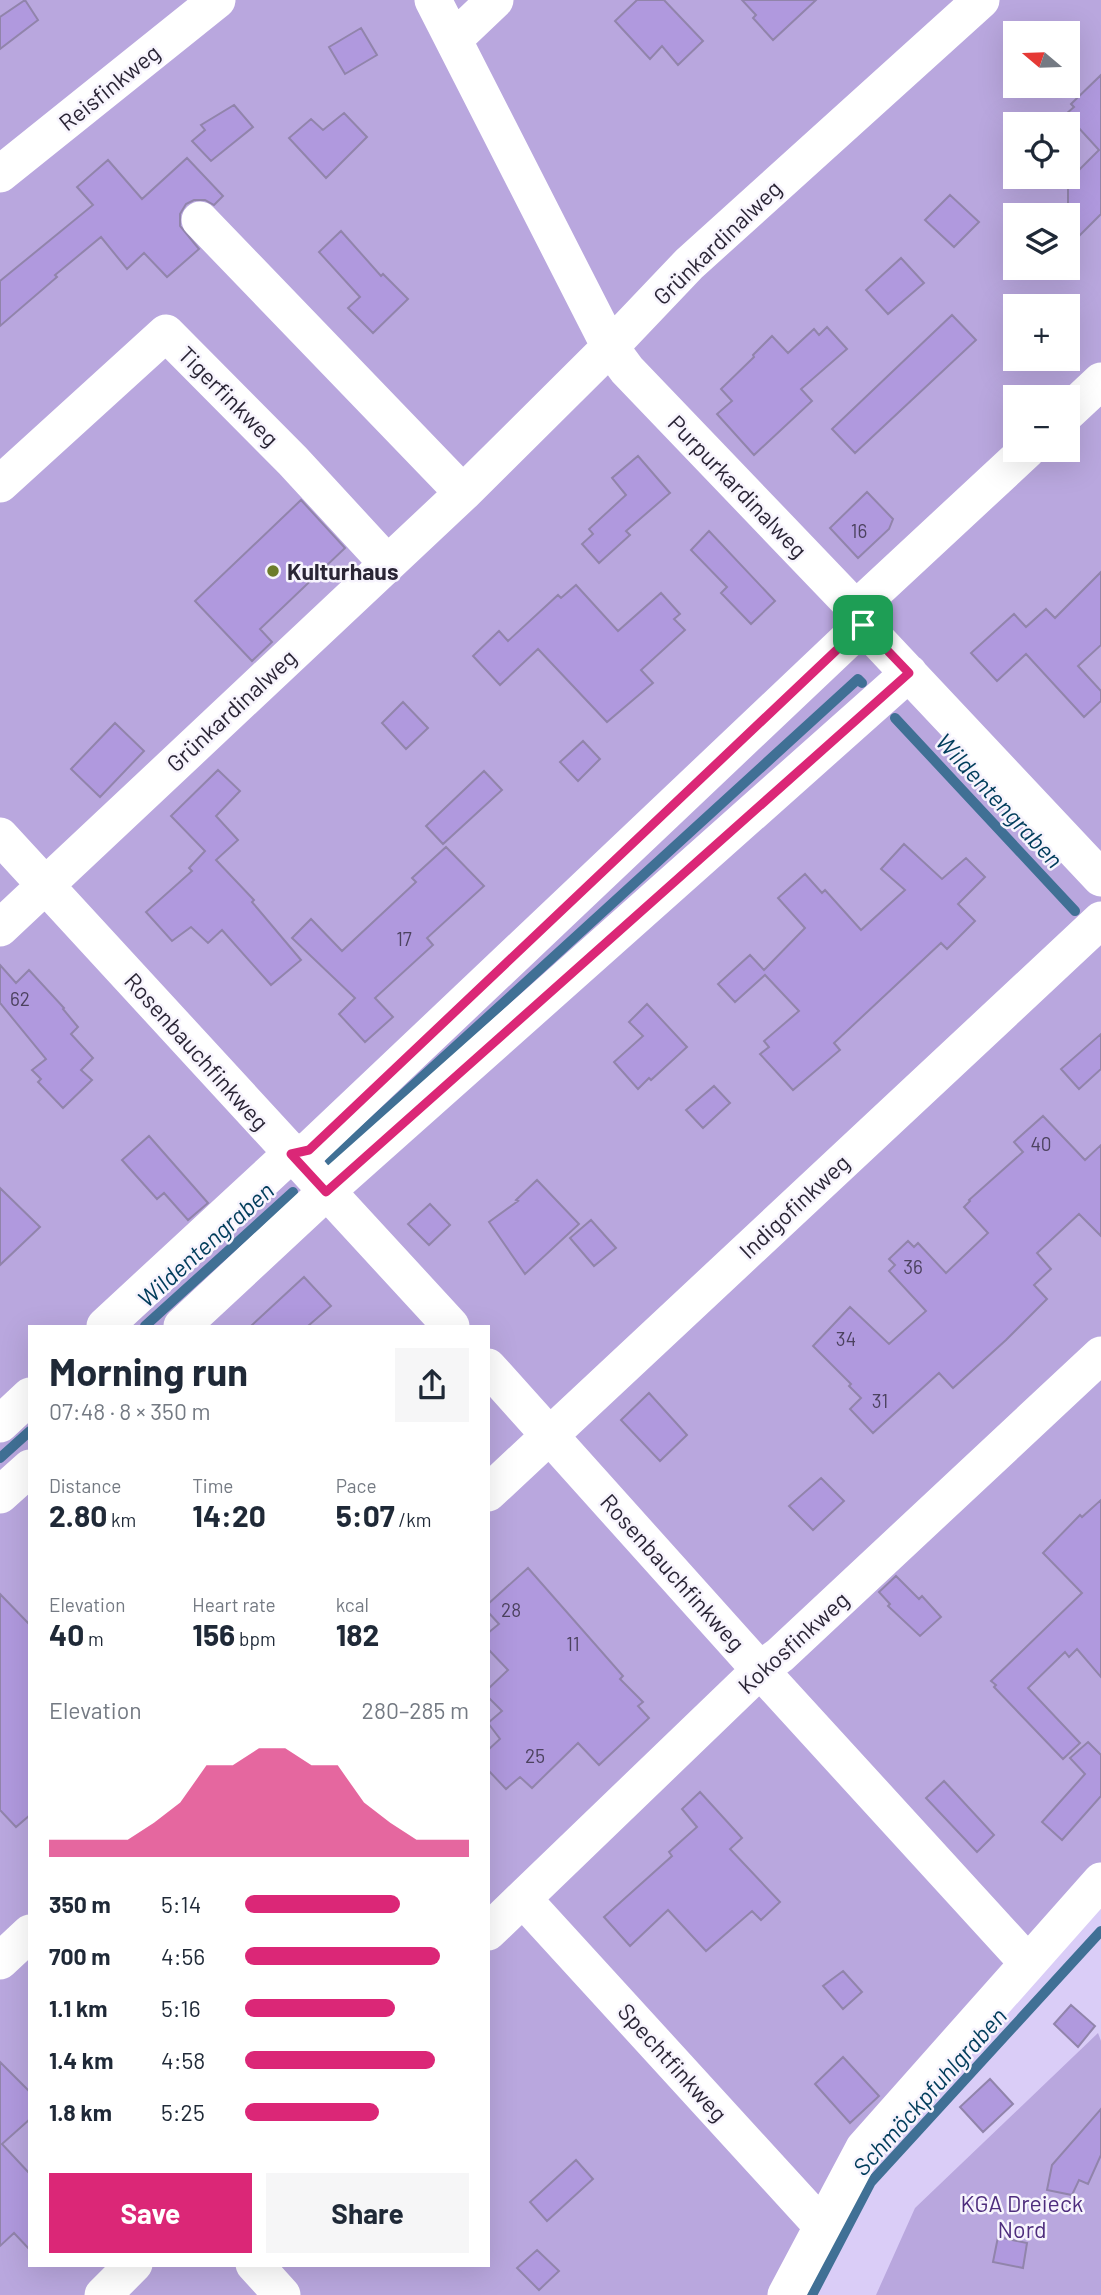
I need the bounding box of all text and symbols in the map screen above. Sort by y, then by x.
north arrow [1003,21,1080,98]
map controls [1003,21,1080,462]
street label: Reisfinkweg [53,38,165,136]
button: locate [1003,112,1080,189]
street label: Grünkardinalweg [647,174,787,310]
button: layers [1003,203,1080,280]
button: + [1003,294,1080,371]
street label: Tigerfinkweg [173,340,285,452]
button: − [1003,385,1080,462]
street label: Purpurkardinalweg [663,409,813,563]
house number: 16 [851,519,867,542]
place label: Kulturhaus [287,557,398,585]
marker: Kulturhaus [265,563,281,579]
pin [833,595,893,655]
icon: arrive [844,606,882,644]
street label: Grünkardinalweg [160,643,302,777]
water label: Wildentengraben [930,727,1070,873]
house number: 17 [396,927,412,950]
street label: Rosenbauchfinkweg [119,967,275,1135]
house number: 62 [10,987,30,1010]
house number: 40 [1030,1132,1052,1155]
street label: Indigofinkweg [733,1148,855,1264]
water label: Wildentengraben [131,1175,279,1313]
house number: 36 [903,1255,923,1278]
house number: 34 [836,1327,856,1350]
text: Morning run [49,1348,248,1394]
button: share [395,1348,469,1422]
house number: 31 [872,1389,888,1412]
text: 07:48 · 8 × 350 m [49,1397,211,1425]
text: Distance [49,1474,121,1497]
text: Time [192,1474,233,1497]
text: Pace [336,1474,377,1497]
street label: Rosenbauchfinkweg [595,1488,751,1656]
text: 2.80 [49,1497,107,1533]
text: 14:20 [192,1497,266,1533]
text: 5:07 [336,1497,395,1533]
text: km [107,1508,136,1531]
text: /km [395,1508,431,1531]
street label: Kokosfinkweg [732,1585,854,1699]
text: Elevation [49,1593,126,1616]
text: Heart rate [192,1593,276,1616]
text: kcal [336,1593,369,1616]
house number: 28 [501,1598,521,1621]
text: 40 [49,1616,84,1652]
text: 156 [192,1616,235,1652]
text: 182 [336,1616,379,1652]
text: m [84,1627,104,1650]
text: bpm [235,1627,276,1650]
house number: 11 [566,1632,580,1655]
text: Elevation [49,1696,142,1724]
text: 280–285 m [362,1696,469,1724]
house number: 25 [525,1744,545,1767]
text: 350 m [49,1890,111,1918]
text: 5:14 [161,1890,201,1918]
text: 700 m [49,1942,110,1970]
text: 4:56 [161,1942,205,1970]
text: 1.1 km [49,1994,108,2022]
text: 5:16 [161,1994,201,2022]
street label: Spechtfinkweg [613,1997,733,2127]
water label: Schmöckpfuhlgraben [846,2001,1012,2181]
text: 1.4 km [49,2046,113,2074]
text: 4:58 [161,2046,205,2074]
text: 1.8 km [49,2098,112,2126]
text: 5:25 [161,2098,205,2126]
button: Save [49,2173,252,2253]
button: Share [266,2173,469,2253]
park label: KGA Dreieck Nord [961,2189,1083,2243]

